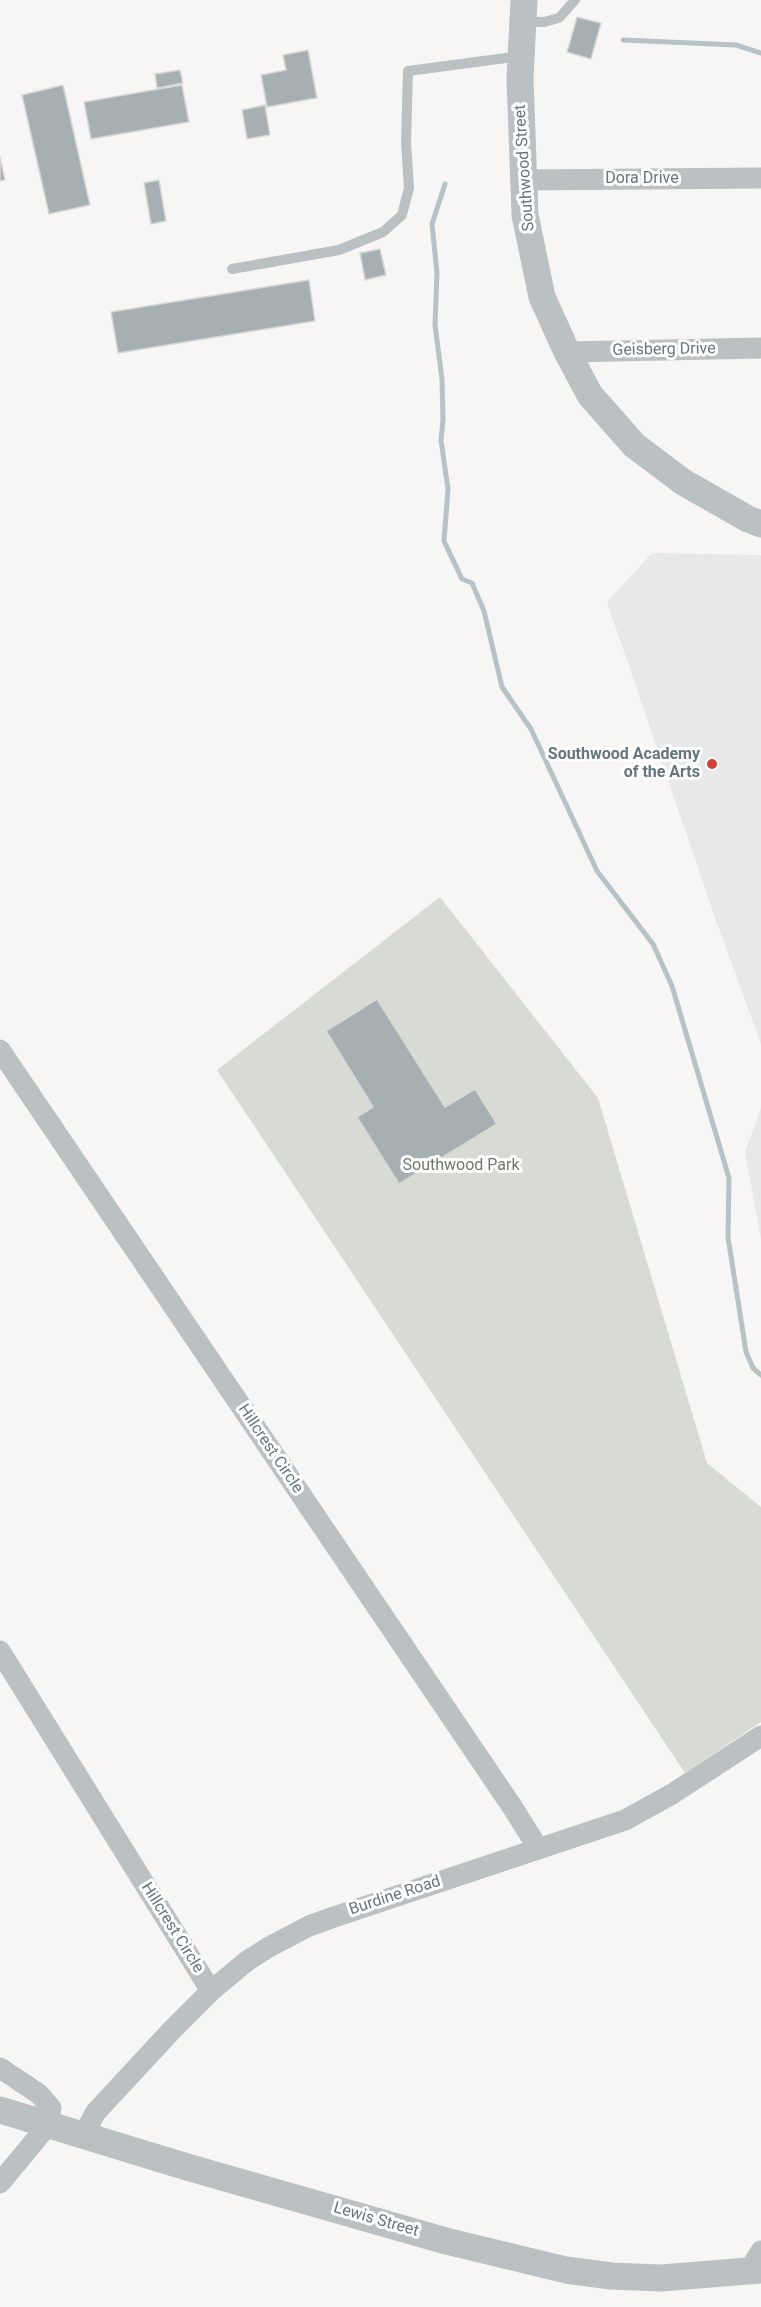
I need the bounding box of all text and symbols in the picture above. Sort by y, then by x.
street label: Southwood Street [511,104,539,232]
street label: Dora Drive [605,169,679,189]
street label: Geisberg Drive [612,340,716,360]
place label: Southwood Academy of the Arts [548,745,700,783]
marker: Southwood Academy of the Arts [705,757,719,771]
park label: Southwood Park [402,1156,520,1176]
street label: Hillcrest Circle [233,1401,307,1497]
street label: Burdine Road [347,1872,443,1920]
street label: Hillcrest Circle [137,1879,207,1977]
street label: Lewis Street [331,2199,421,2241]

